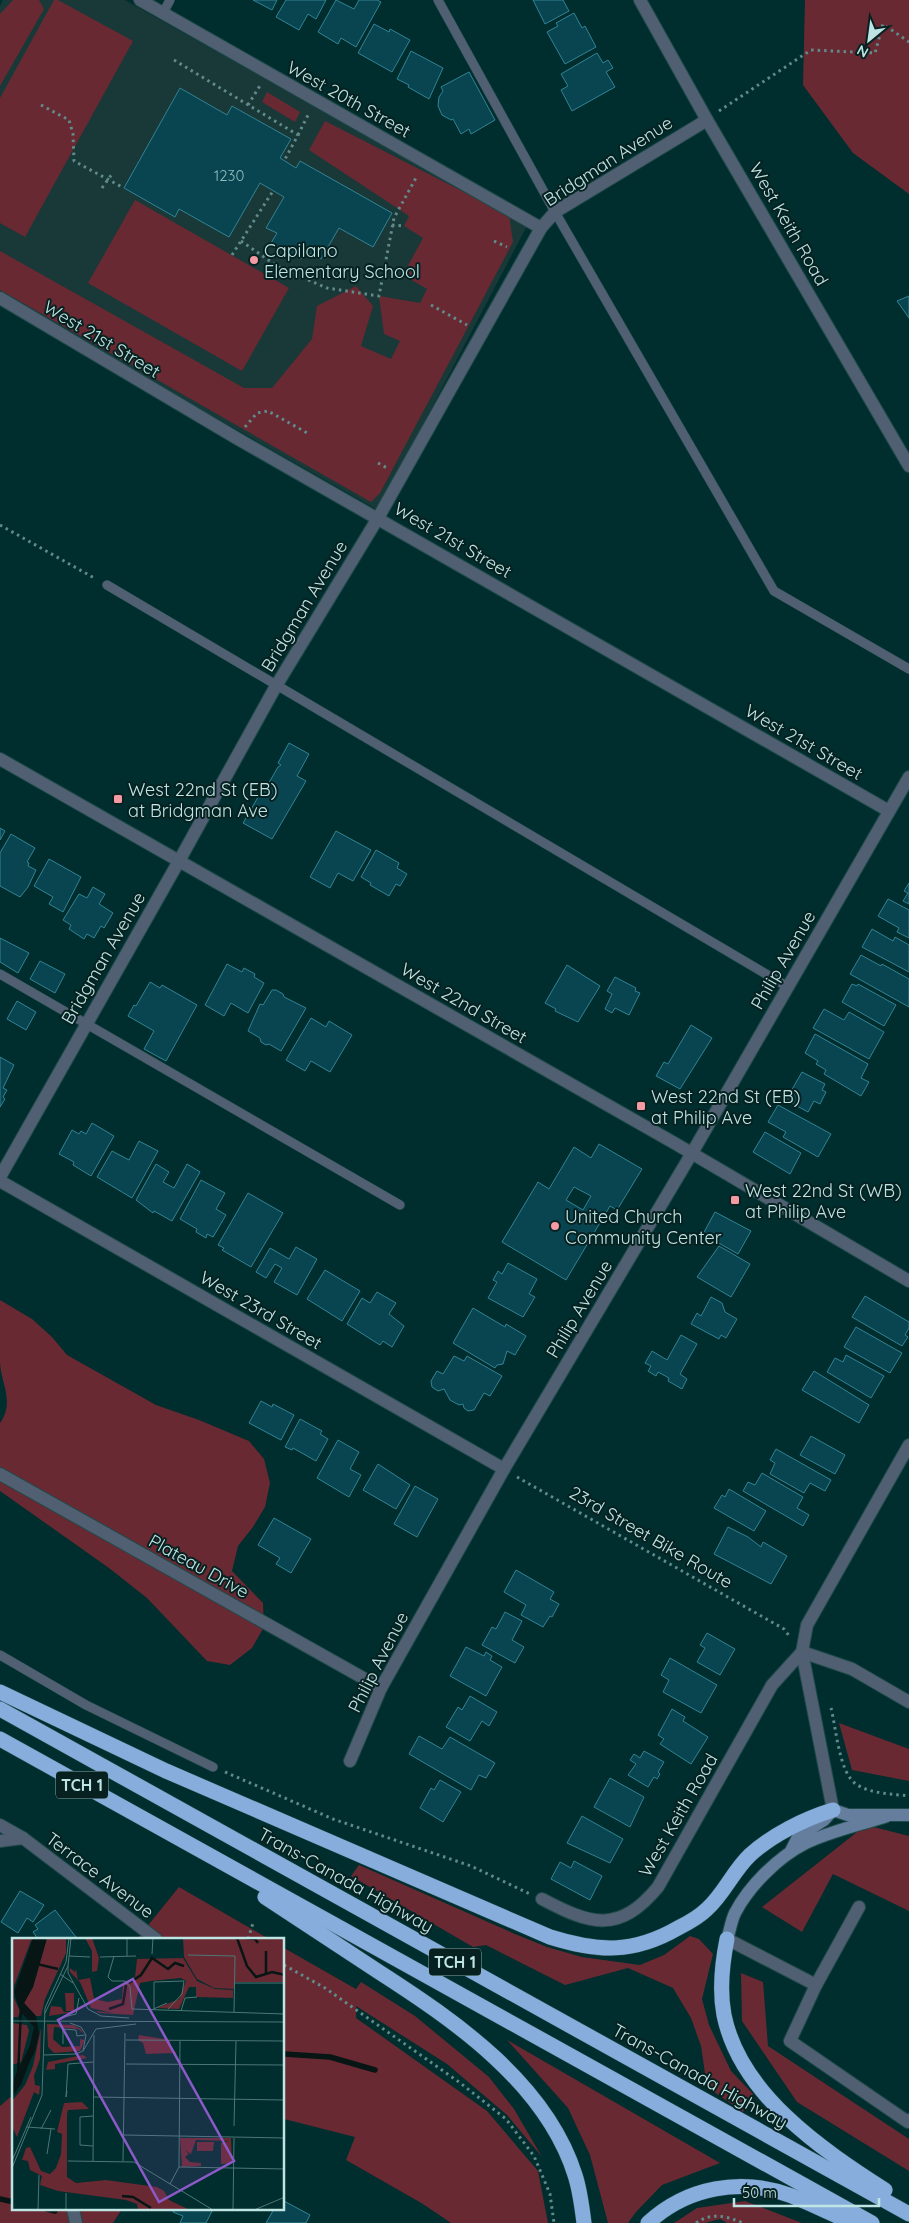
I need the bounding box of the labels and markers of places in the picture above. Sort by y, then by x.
place label: Capilano Elementary School [264,239,420,283]
marker: Capilano Elementary School [248,254,260,266]
place label: West 22nd St (EB) at Bridgman Ave [128,778,277,822]
marker: West 22nd St (EB) at Bridgman Ave [112,793,124,805]
place label: West 22nd St (EB) at Philip Ave [651,1085,800,1129]
marker: West 22nd St (EB) at Philip Ave [635,1100,647,1112]
place label: West 22nd St (WB) at Philip Ave [745,1179,902,1223]
marker: West 22nd St (WB) at Philip Ave [729,1194,741,1206]
place label: United Church Community Center [565,1205,722,1249]
marker: United Church Community Center [549,1220,561,1232]

